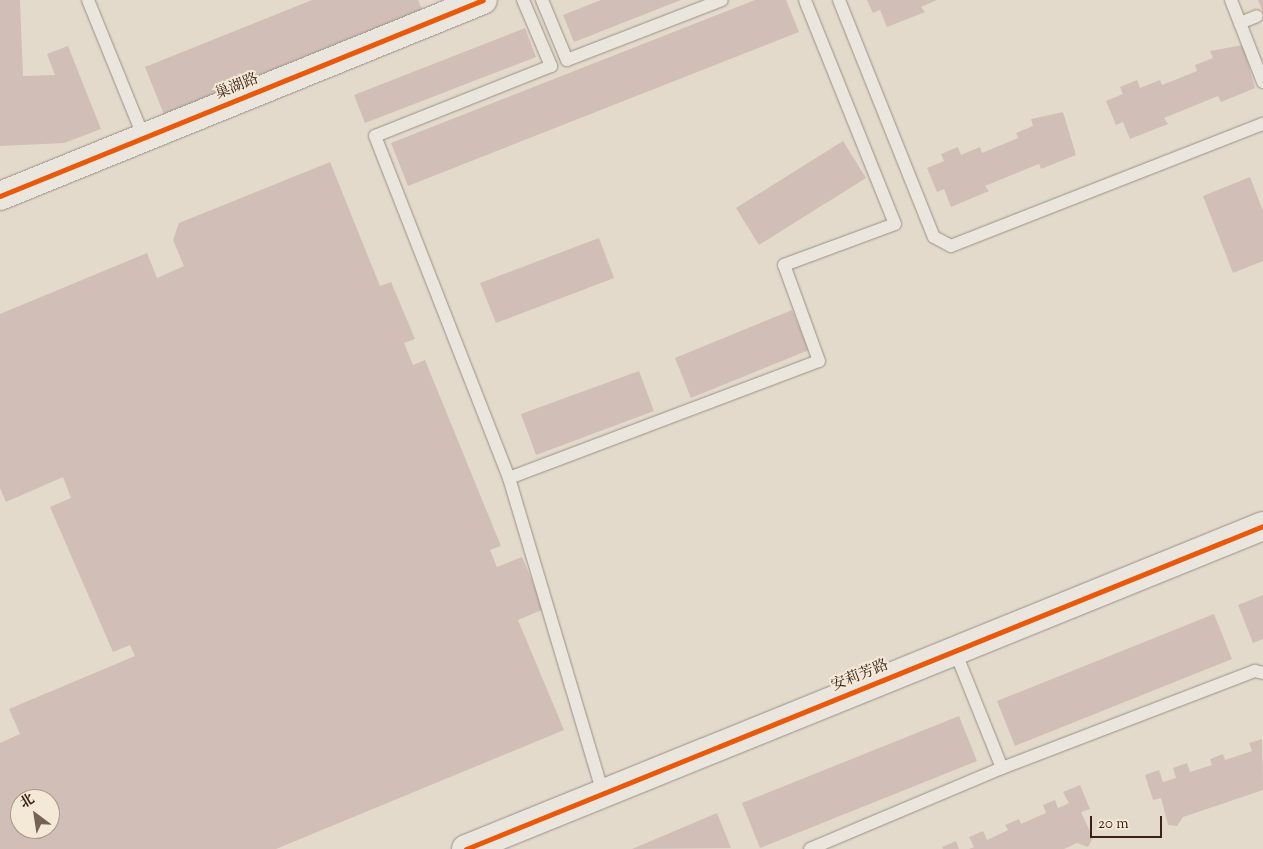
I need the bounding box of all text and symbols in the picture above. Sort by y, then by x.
street label: 巢湖路 [213,70,261,104]
street label: 安莉芳路 [829,656,891,696]
north arrow [10,789,60,839]
text: 北 [17,790,39,814]
scale bar [1093,806,1166,838]
text: 20 m [1098,814,1129,835]

